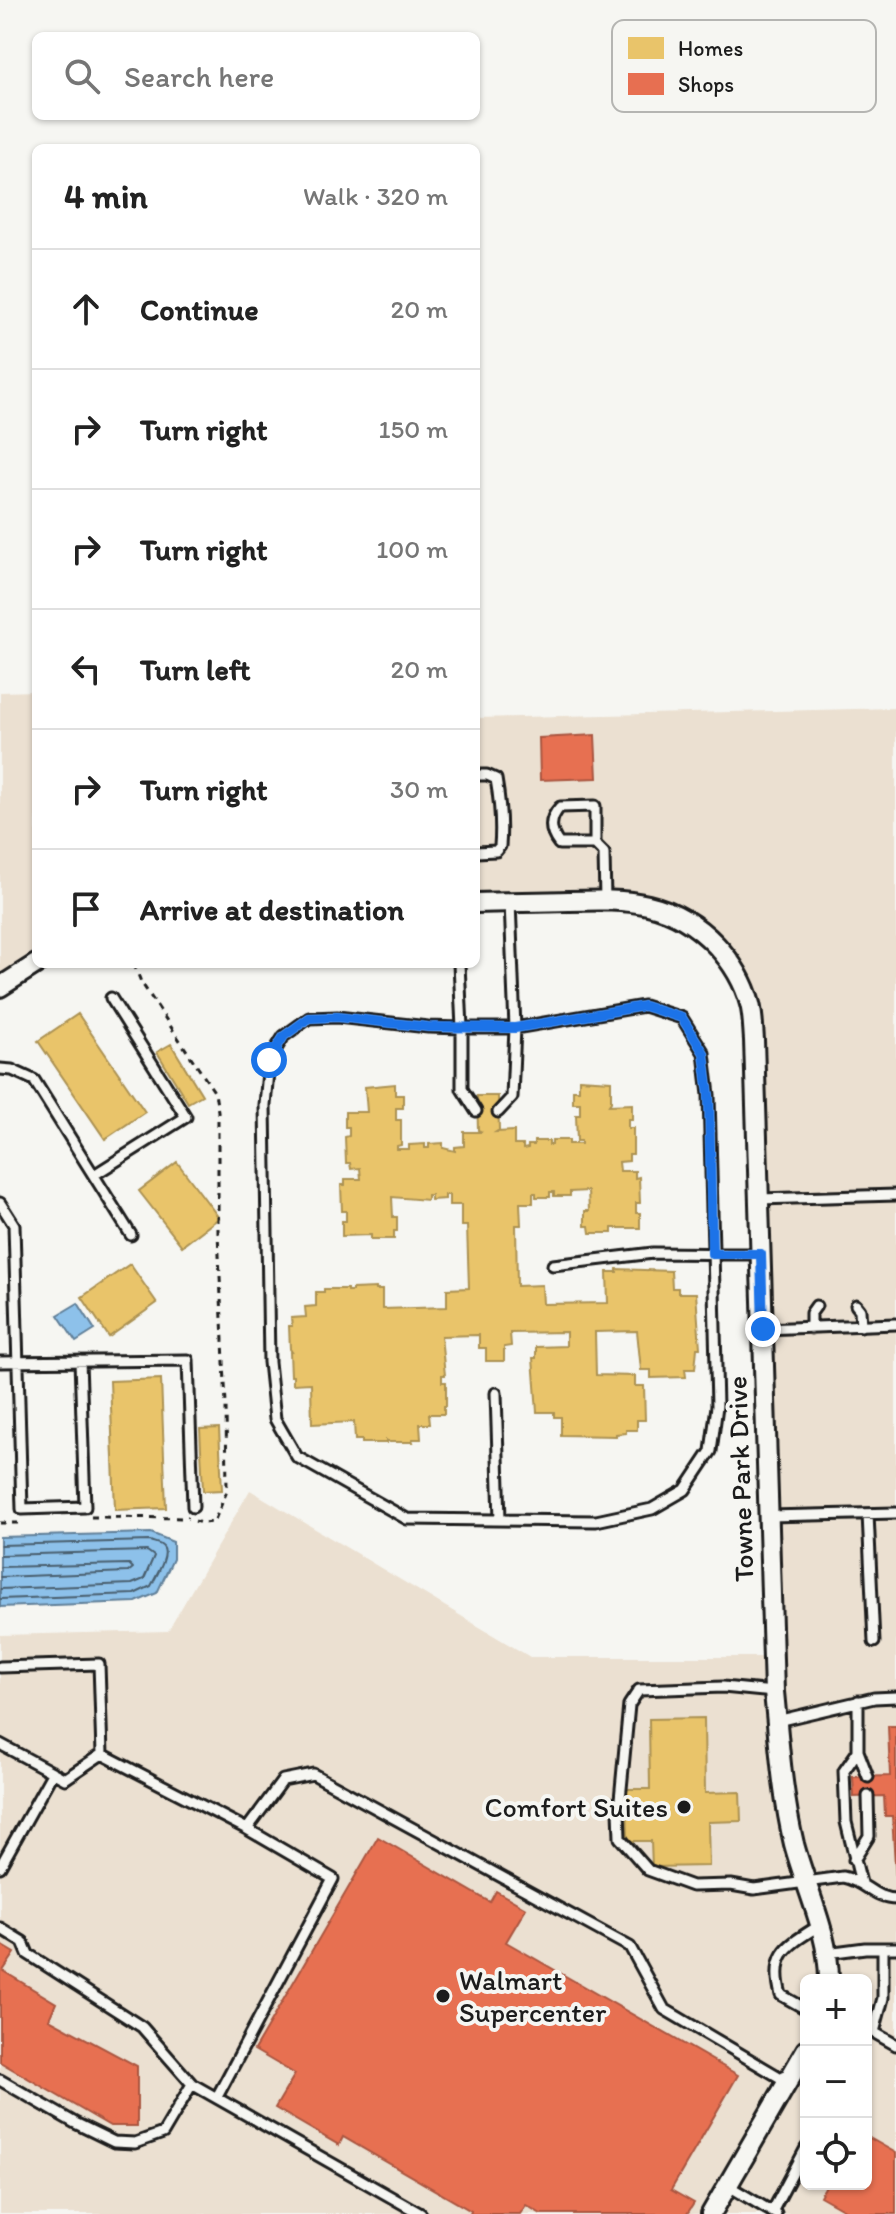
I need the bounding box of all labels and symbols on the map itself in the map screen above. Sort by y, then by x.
legend [612,20,876,112]
text: Homes [678,35,743,62]
text: Shops [678,71,734,98]
route start [251,1042,287,1078]
route end [745,1311,781,1347]
street label: Towne Park Drive [719,1376,761,1582]
place label: Comfort Suites [485,1790,668,1824]
marker: Comfort Suites [675,1798,693,1816]
place label: Walmart Supercenter [459,1963,606,2029]
marker: Walmart Supercenter [434,1987,452,2005]

